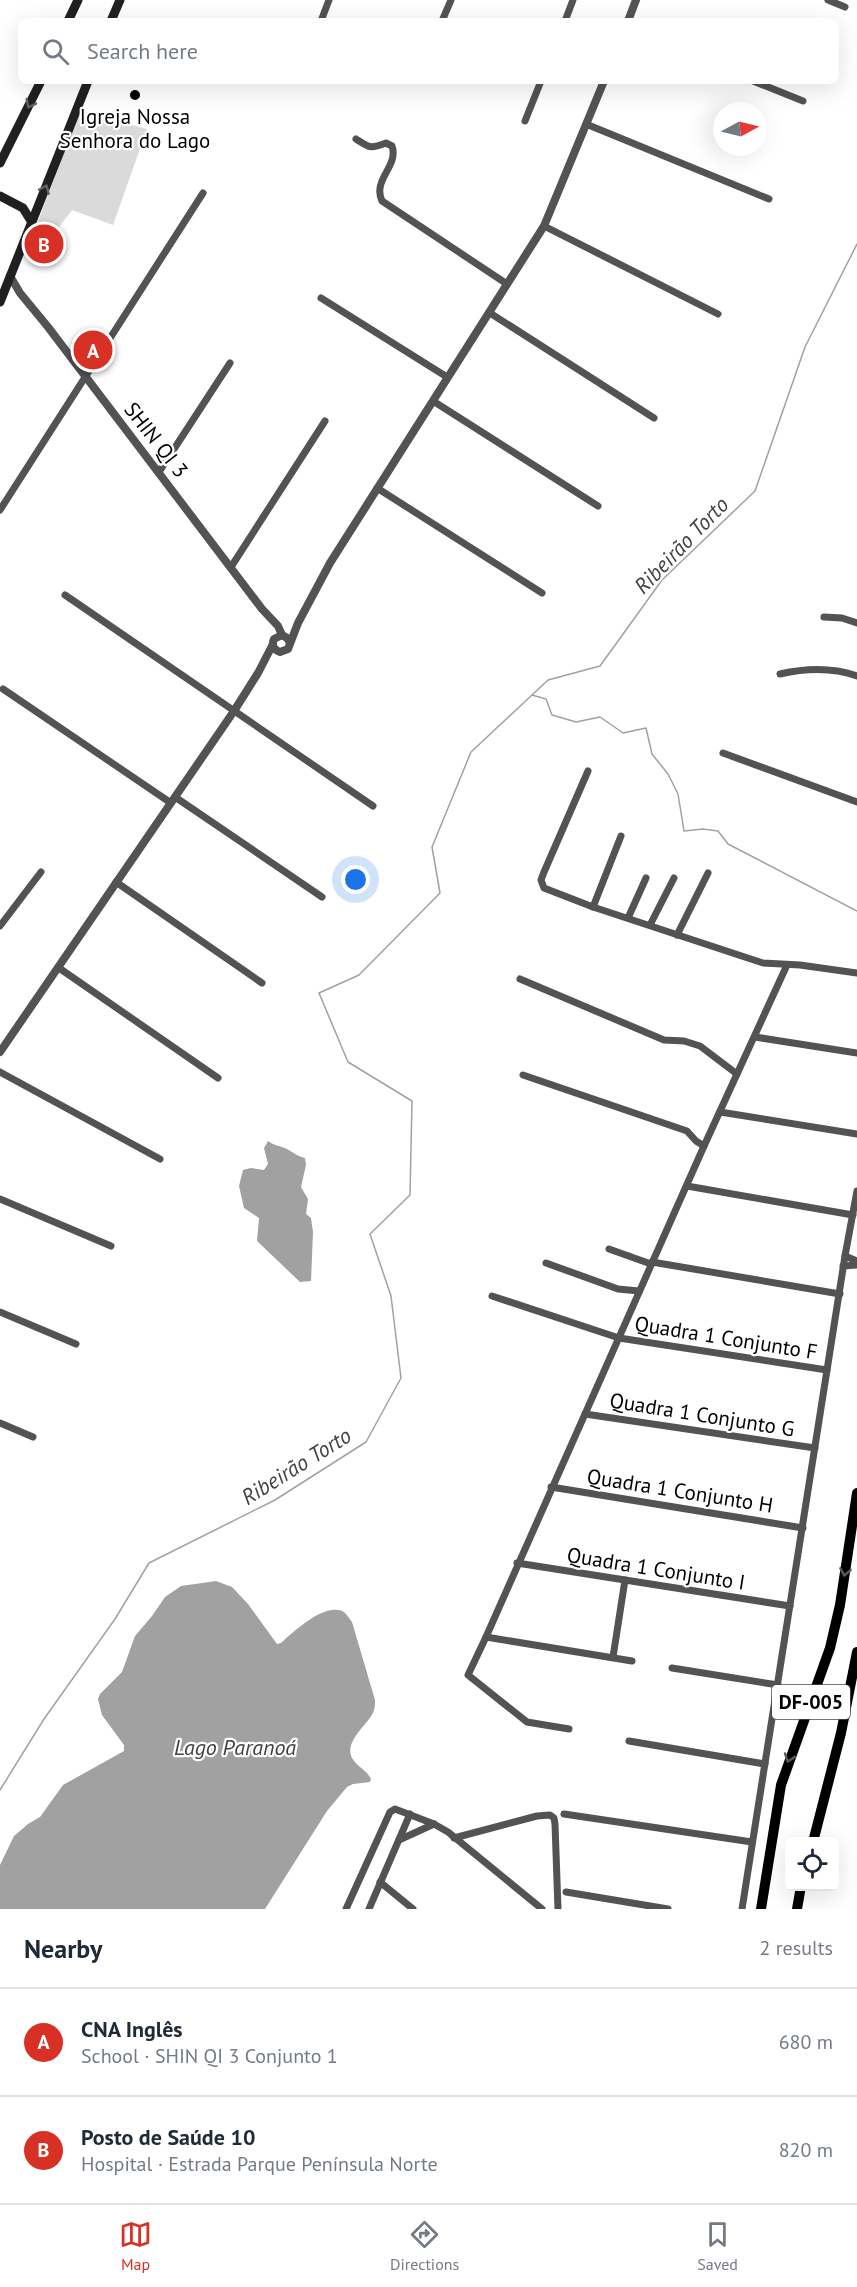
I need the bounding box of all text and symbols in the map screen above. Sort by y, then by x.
search box [18,18,839,84]
icon: search [39,35,72,68]
text: Search here [87,37,198,65]
marker: Igreja Nossa Senhora do Lago [128,88,142,102]
one-way arrow [25,98,37,109]
north arrow [713,102,767,156]
place label: Igreja Nossa Senhora do Lago [60,103,210,154]
one-way arrow [38,184,50,195]
pin: B [24,222,63,266]
pin: A [74,328,112,372]
street label: SHIN QI 3 [118,396,194,483]
water label: Ribeirão Torto [628,490,734,600]
your location [341,865,370,894]
street label: Quadra 1 Conjunto F [633,1310,819,1365]
street label: Quadra 1 Conjunto G [608,1387,796,1442]
water label: Ribeirão Torto [236,1421,356,1511]
street label: Quadra 1 Conjunto H [585,1462,775,1519]
street label: Quadra 1 Conjunto I [565,1541,747,1596]
one-way arrow [839,1567,851,1576]
road number: DF-005 [772,1685,850,1719]
water label: Lago Paranoá [174,1733,296,1761]
one-way arrow [784,1752,796,1763]
map controls [785,1837,839,1891]
button: locate [785,1837,839,1891]
text: Nearby [24,1932,102,1965]
text: 2 results [760,1935,833,1961]
text: CNA Inglês [81,2015,183,2043]
text: A [37,2029,50,2055]
text: 680 m [779,2029,833,2055]
text: School · SHIN QI 3 Conjunto 1 [81,2043,338,2069]
text: Posto de Saúde 10 [81,2123,255,2151]
text: B [38,2137,49,2163]
text: 820 m [779,2137,833,2163]
text: Hospital · Estrada Parque Península Norte [81,2151,438,2177]
tab: Map [119,2218,152,2274]
tab: Directions [390,2218,459,2274]
tab: Saved [697,2218,738,2274]

